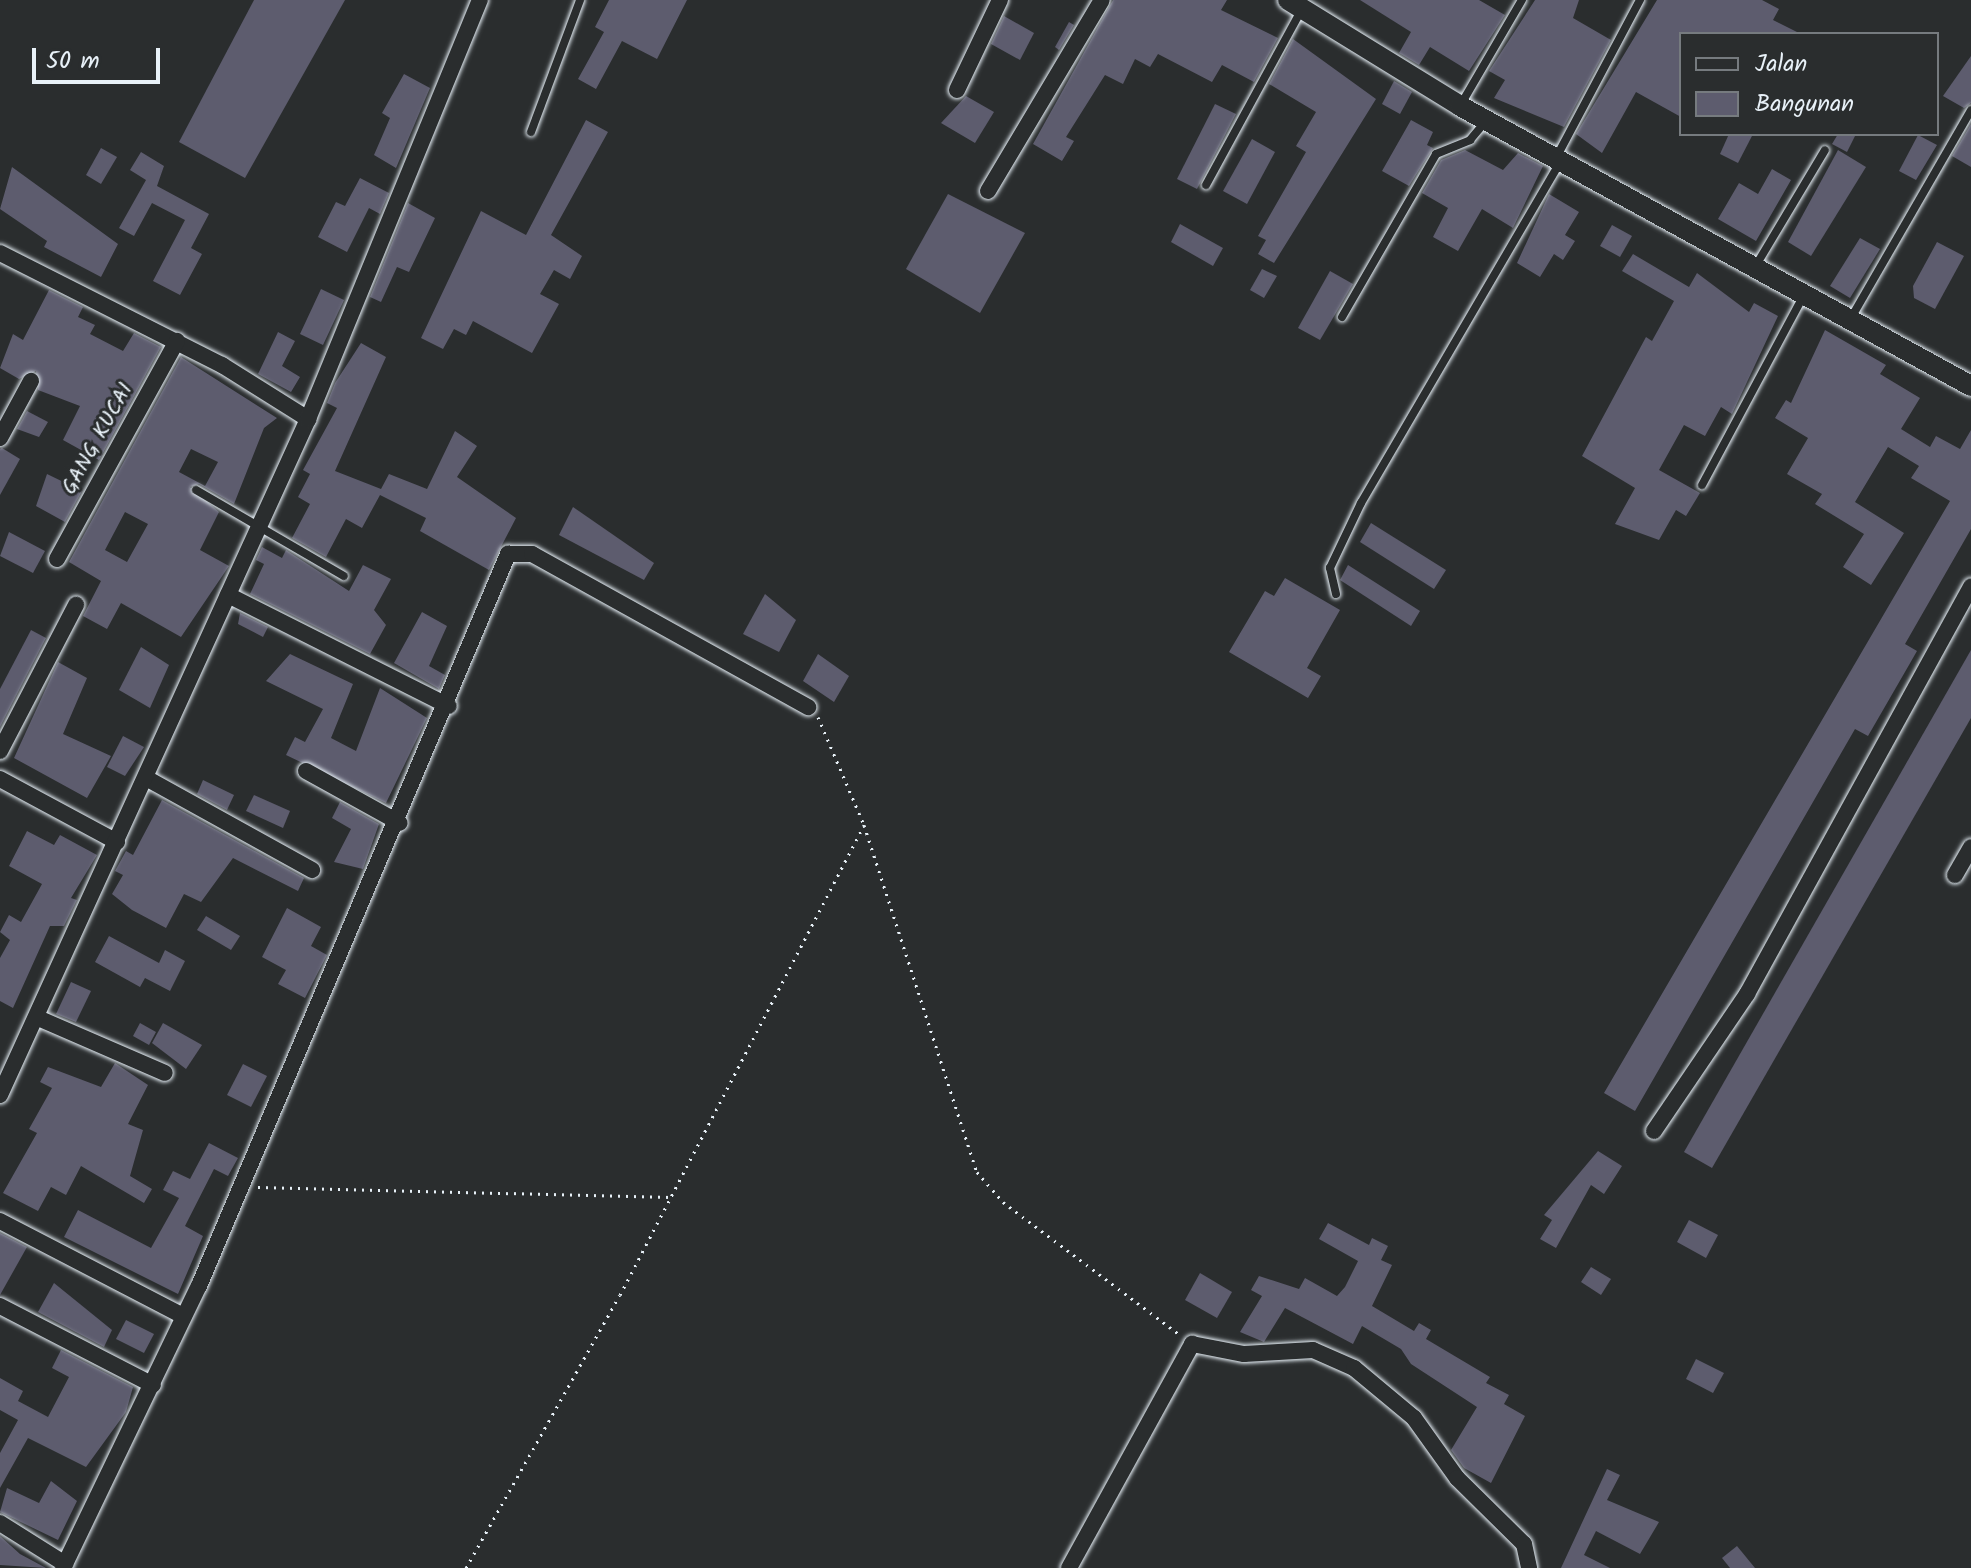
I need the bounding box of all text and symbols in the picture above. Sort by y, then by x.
scale bar [36,32,164,82]
legend [1679,32,1939,136]
text: 50 m [46,42,100,81]
text: Jalan [1755,45,1807,84]
text: Bangunan [1755,85,1854,124]
street label: GANG KUCAI [57,379,139,499]

